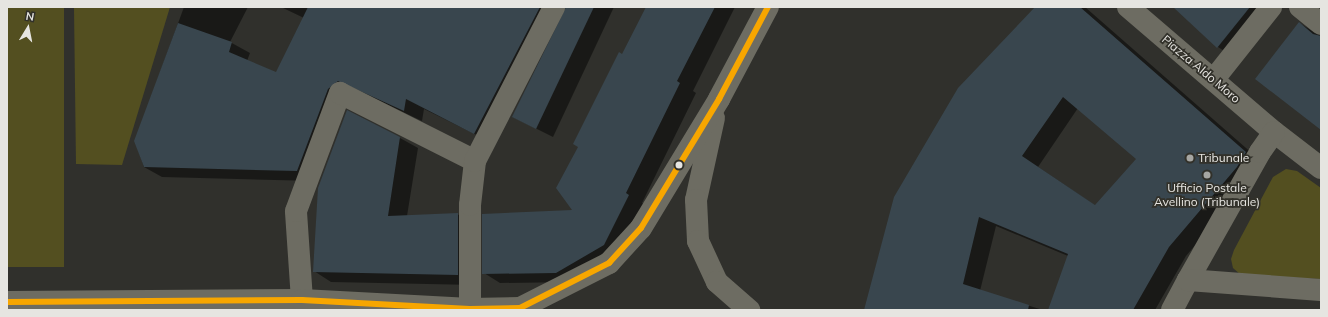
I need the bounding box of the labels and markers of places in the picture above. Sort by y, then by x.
place label: Tribunale [1198,151,1249,165]
marker: Tribunale [1185,153,1195,163]
unlabelled marker [674,160,684,170]
marker: Ufficio Postale Avellino (Tribunale) [1202,170,1212,180]
place label: Ufficio Postale Avellino (Tribunale) [1154,181,1260,209]

